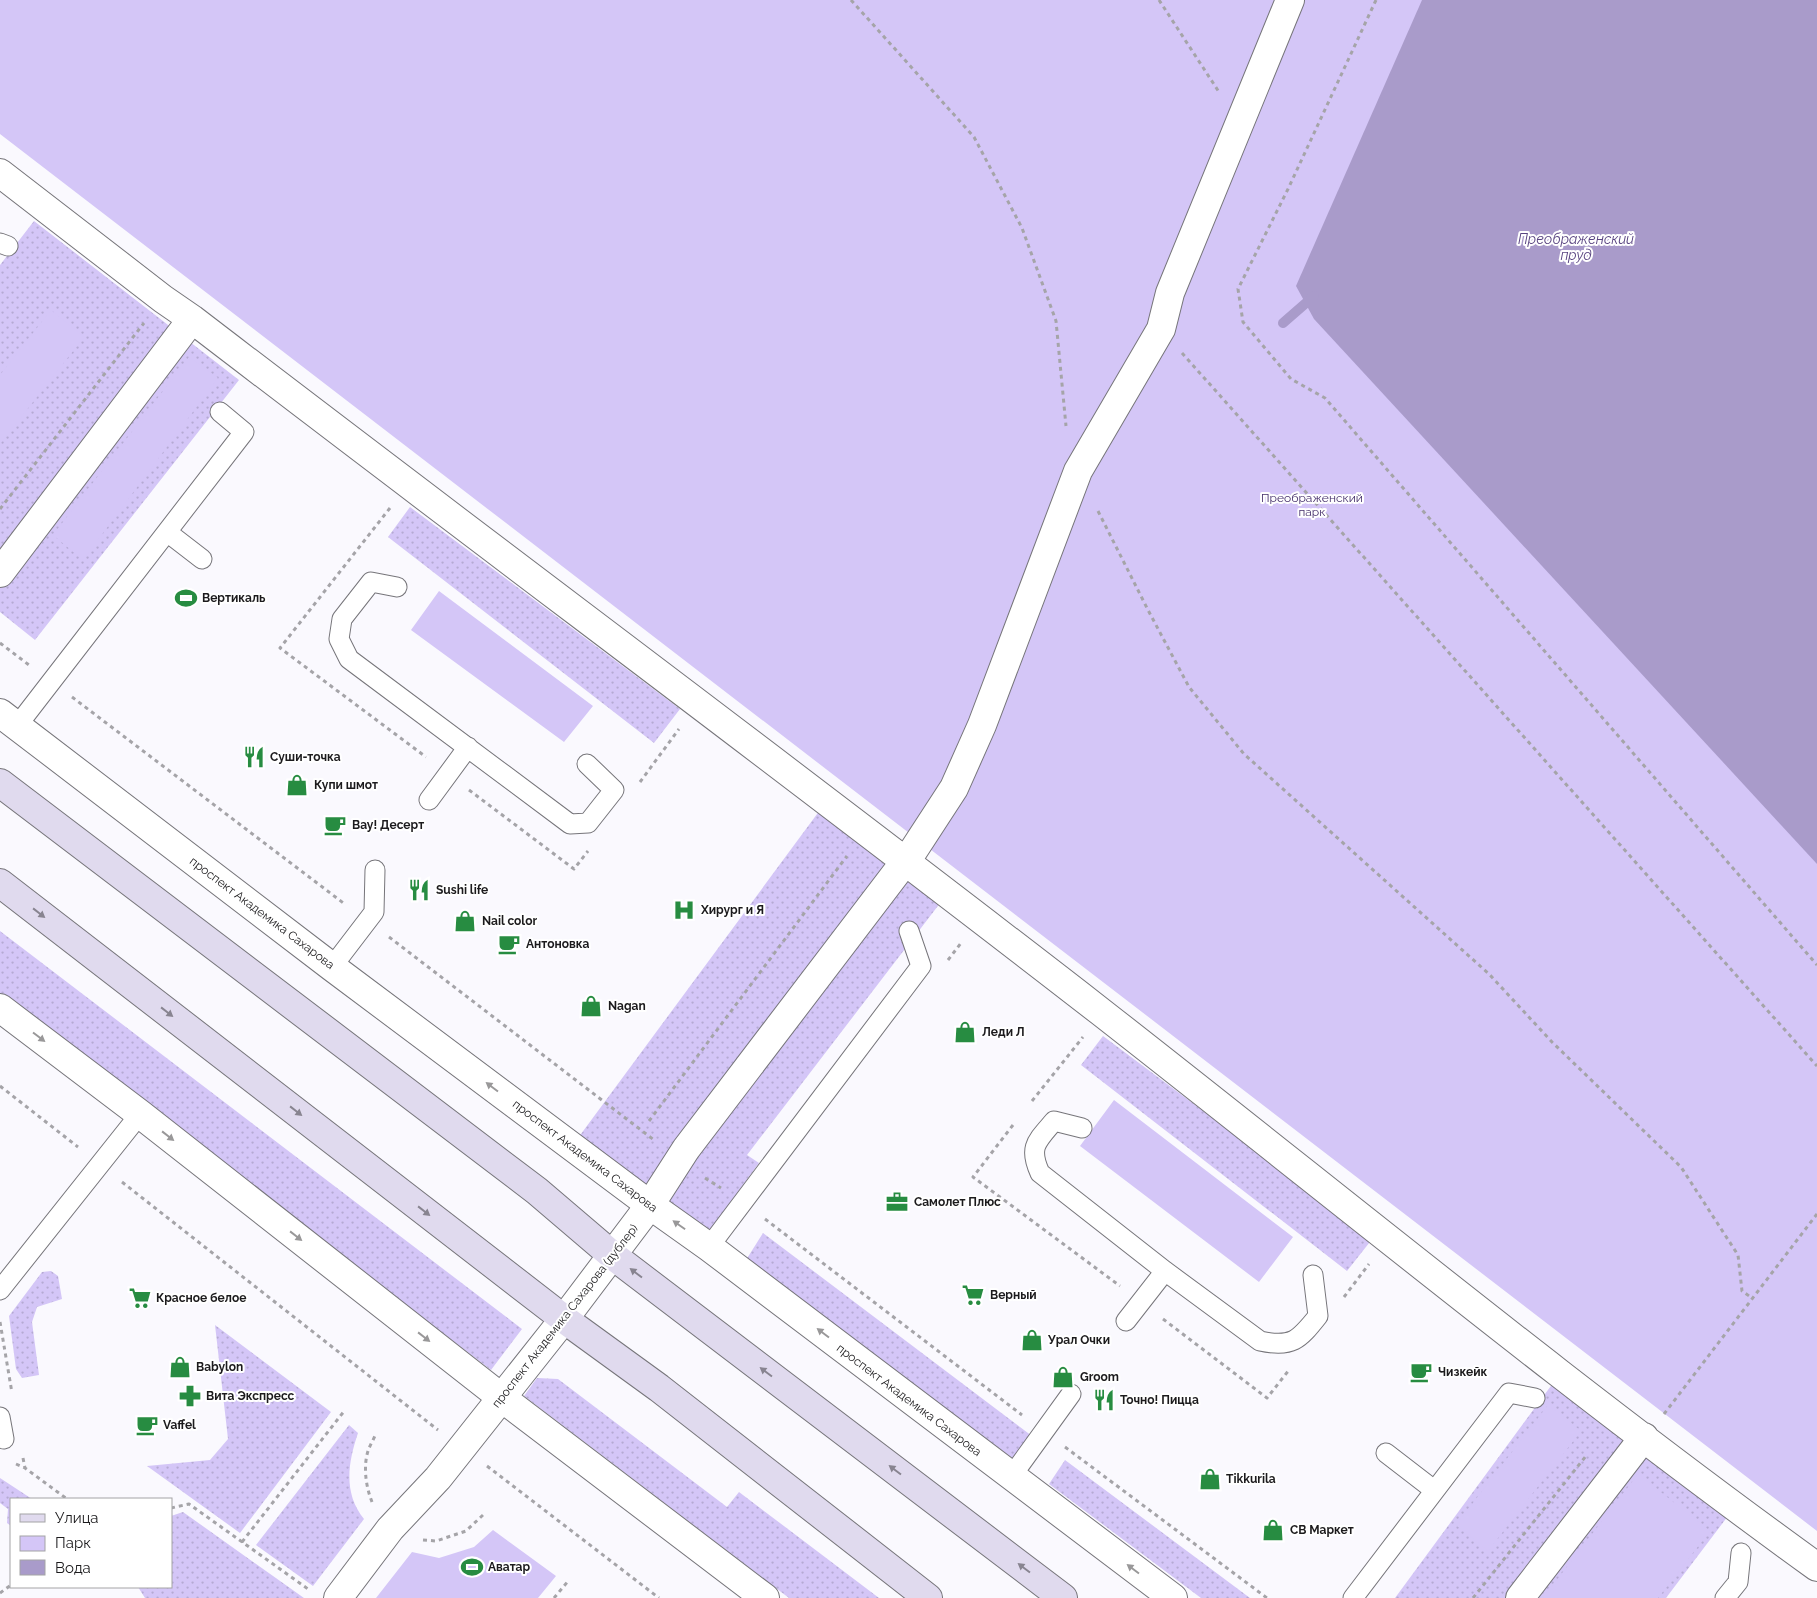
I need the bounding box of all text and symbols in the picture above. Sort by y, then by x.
water label: Преображенский пруд [1518,231,1634,263]
park label: Преображенский парк [1261,491,1363,519]
sports icon: Вертикаль [173,585,199,611]
place label: Вертикаль [202,591,266,605]
restaurant icon: Суши-точка [241,744,267,770]
place label: Суши-точка [270,750,341,764]
shop icon: Купи шмот [284,772,310,798]
place label: Купи шмот [314,778,378,792]
cafe icon: Вау! Десерт [322,812,348,838]
place label: Вау! Десерт [352,818,424,832]
street label: проспект Академика Сахарова [187,854,337,972]
restaurant icon: Sushi life [406,877,432,903]
place label: Sushi life [436,883,488,897]
hospital icon: Хирург и Я [671,897,697,923]
place label: Хирург и Я [700,903,764,917]
one-way arrow [32,907,45,918]
shop icon: Nail color [452,908,478,934]
place label: Nail color [482,914,537,928]
cafe icon: Антоновка [496,931,522,957]
place label: Антоновка [526,937,590,951]
shop icon: Nagan [578,993,604,1019]
place label: Nagan [608,999,646,1013]
one-way arrow [160,1007,174,1017]
shop icon: Леди Л [952,1019,978,1045]
place label: Леди Л [982,1025,1025,1039]
one-way arrow [32,1032,45,1043]
one-way arrow [486,1081,499,1092]
street label: проспект Академика Сахарова [510,1097,660,1215]
one-way arrow [289,1106,302,1117]
one-way arrow [161,1131,175,1141]
office icon: Самолет Плюс [884,1189,910,1215]
place label: Самолет Плюс [914,1195,1001,1209]
one-way arrow [417,1205,430,1216]
one-way arrow [672,1220,686,1230]
street label: проспект Академика Сахарова (дублер) [489,1222,641,1410]
one-way arrow [289,1231,302,1242]
one-way arrow [630,1268,643,1279]
supermarket icon: Верный [960,1282,986,1308]
supermarket icon: Красное белое [127,1285,153,1311]
place label: Верный [990,1288,1037,1302]
place label: Красное белое [156,1291,246,1305]
shop icon: Урал Очки [1019,1327,1045,1353]
one-way arrow [816,1328,829,1339]
one-way arrow [417,1331,430,1342]
place label: Урал Очки [1047,1333,1110,1347]
street label: проспект Академика Сахарова [834,1341,984,1459]
shop icon: Babylon [167,1354,193,1380]
cafe icon: Чизкейк [1408,1359,1434,1385]
place label: Babylon [196,1360,243,1374]
shop icon: Groom [1050,1364,1076,1390]
place label: Чизкейк [1438,1365,1487,1379]
one-way arrow [760,1366,773,1377]
place label: Groom [1080,1370,1119,1384]
pharmacy icon: Вита Экспресс [177,1383,203,1409]
restaurant icon: Точно! Пицца [1091,1387,1117,1413]
place label: Вита Экспресс [206,1389,295,1403]
place label: Точно! Пицца [1120,1393,1199,1407]
cafe icon: Vaffel [134,1412,160,1438]
place label: Vaffel [163,1418,196,1432]
one-way arrow [888,1465,902,1475]
shop icon: Tikkurila [1197,1466,1223,1492]
place label: Tikkurila [1226,1472,1276,1486]
legend [10,1498,172,1588]
text: Улица [55,1509,99,1527]
shop icon: СВ Маркет [1260,1517,1286,1543]
place label: СВ Маркет [1290,1523,1354,1537]
text: Парк [55,1534,91,1552]
sports icon: Аватар [459,1554,485,1580]
text: Вода [55,1559,91,1577]
place label: Аватар [488,1560,531,1574]
one-way arrow [1018,1563,1031,1574]
one-way arrow [1126,1564,1140,1574]

